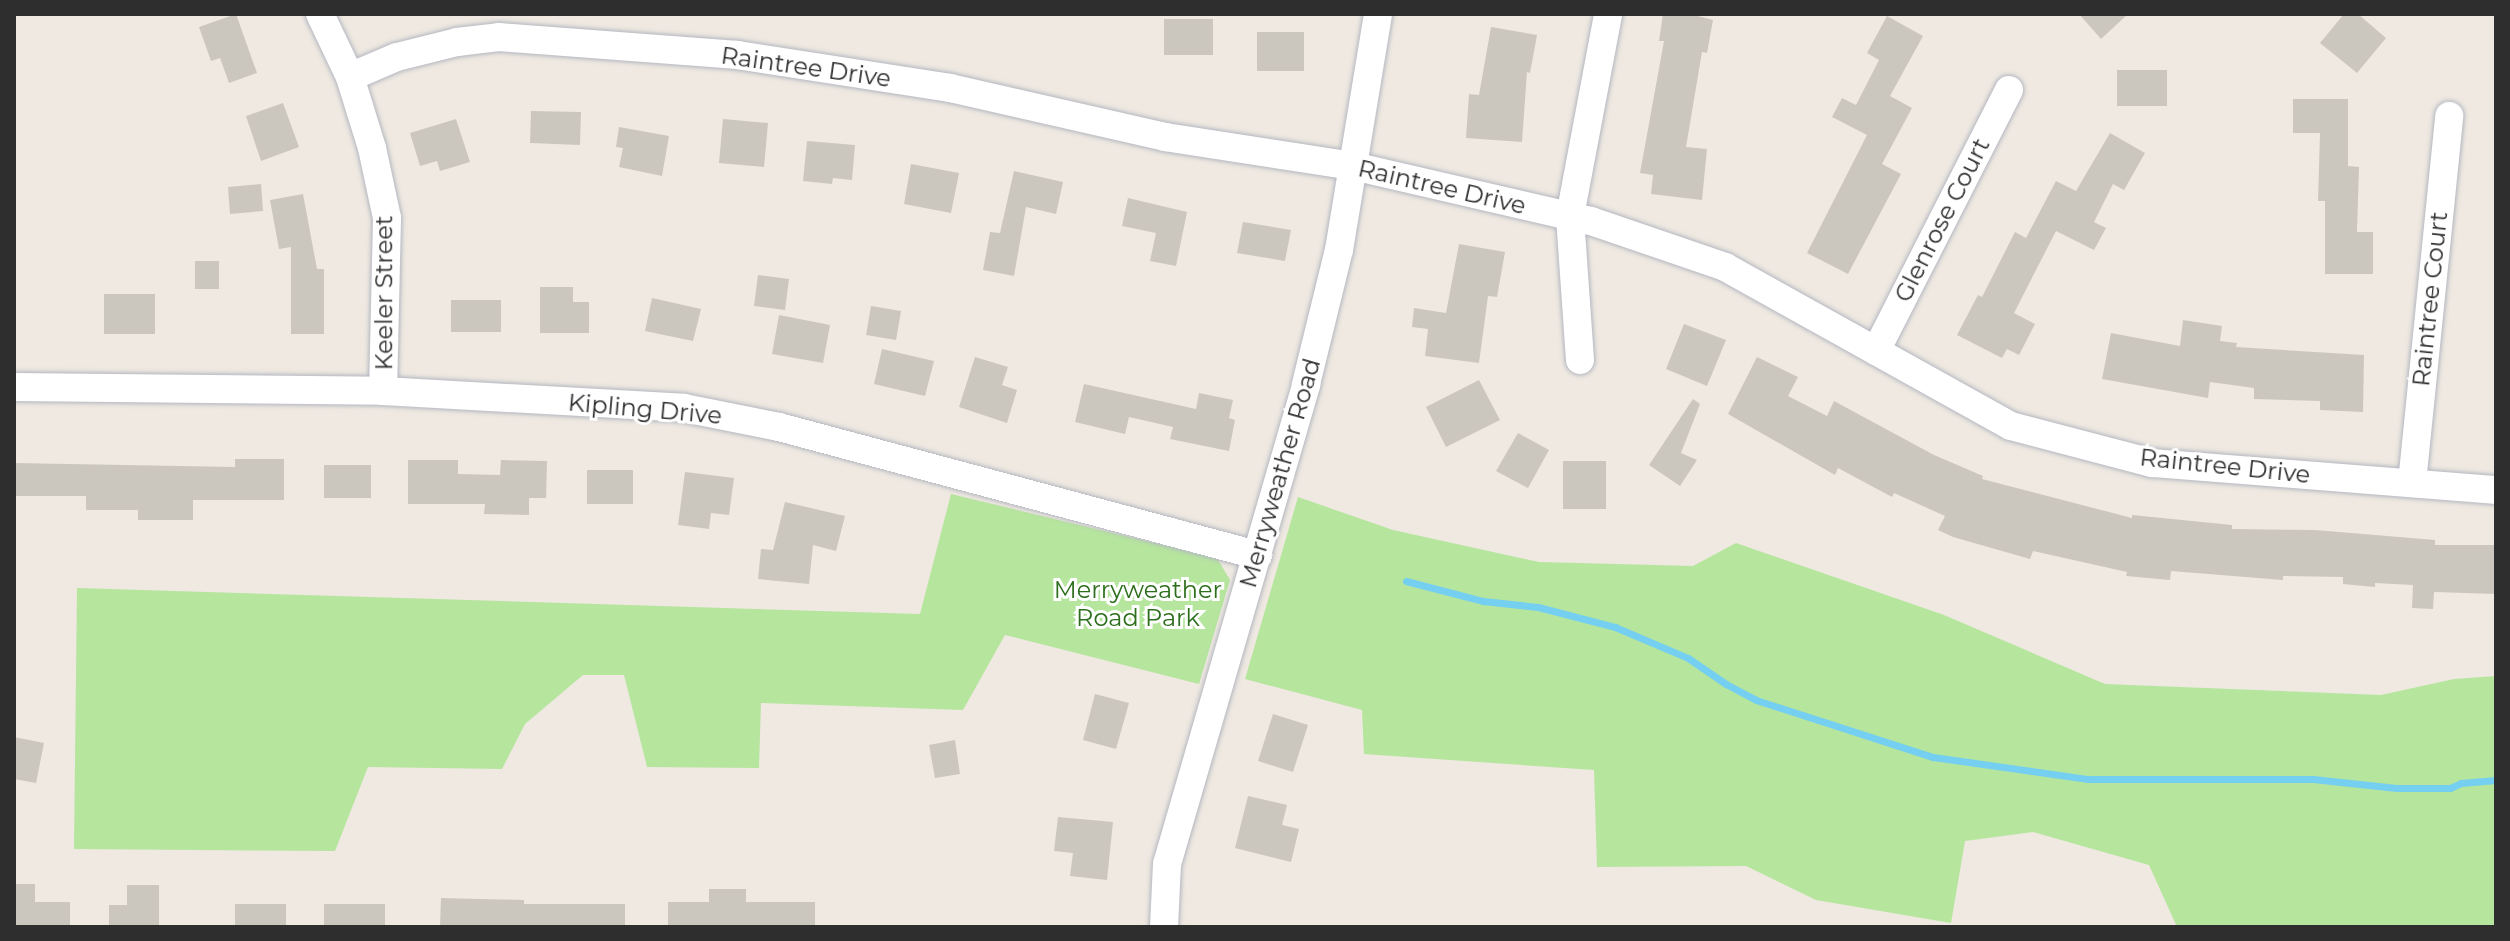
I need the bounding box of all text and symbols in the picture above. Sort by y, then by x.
street label: Raintree Drive [719,41,893,93]
street label: Glenrose Court [1888,133,1996,307]
street label: Raintree Drive [1355,154,1529,220]
street label: Raintree Court [2406,210,2454,388]
street label: Keeler Street [370,216,398,370]
street label: Merryweather Road [1233,355,1327,591]
street label: Kipling Drive [567,388,723,430]
street label: Raintree Drive [2138,443,2312,489]
park label: Merryweather Road Park [1054,576,1222,632]

